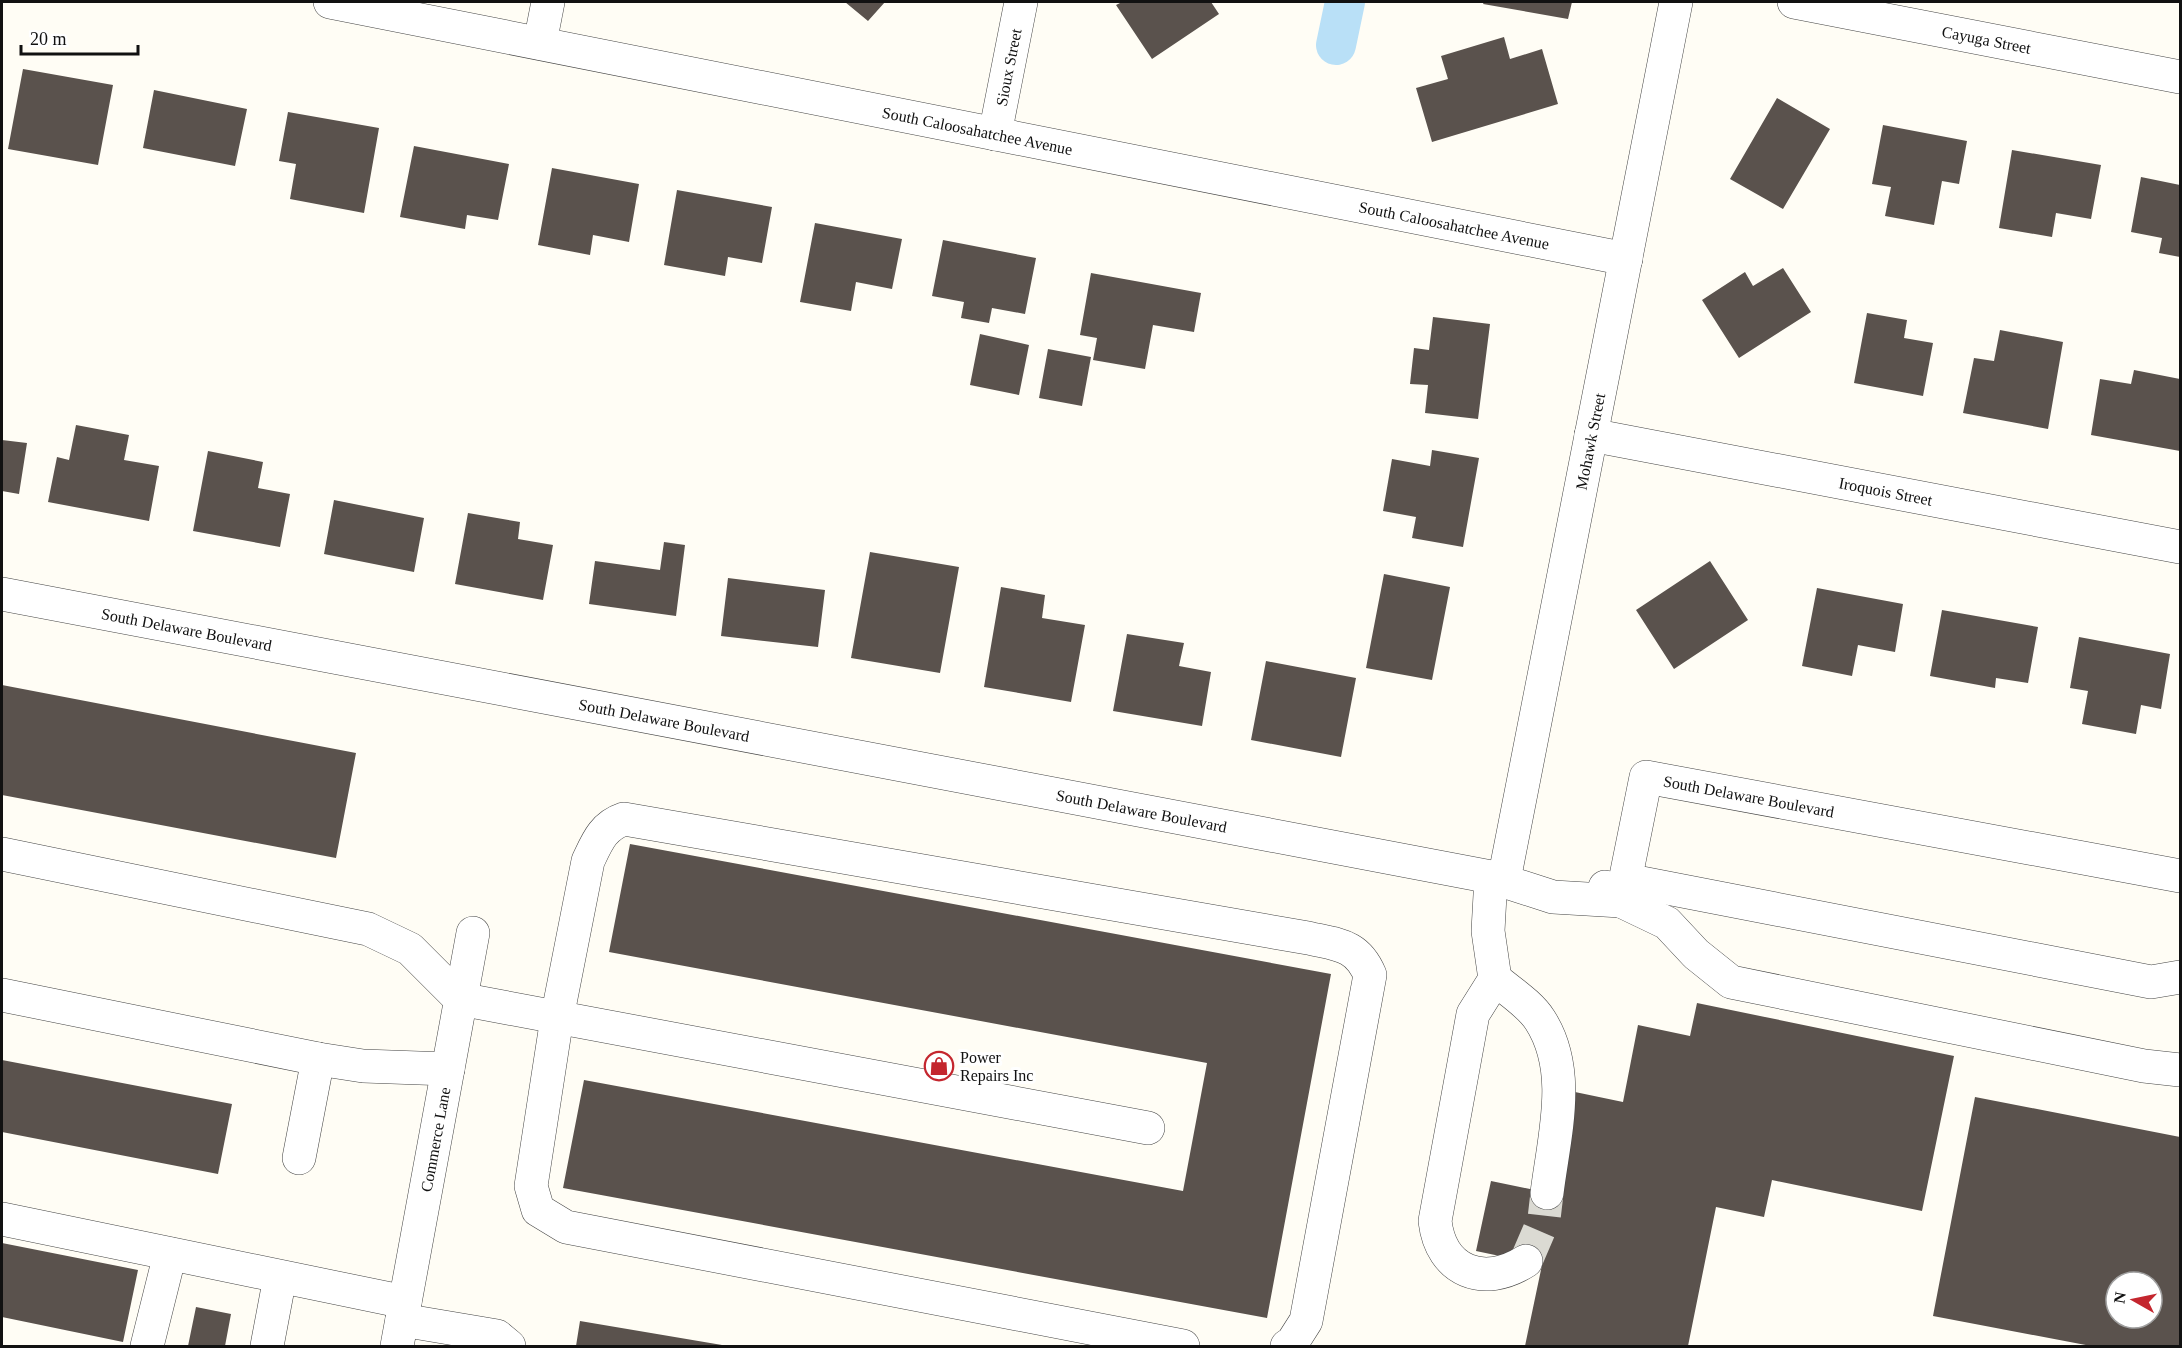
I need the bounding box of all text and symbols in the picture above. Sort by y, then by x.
scale bar [21,18,138,56]
street label: Cayuga Street [1940,23,2033,57]
street label: Sioux Street [993,27,1025,108]
text: 20 m [30,29,67,49]
street label: South Caloosahatchee Avenue [881,104,1074,158]
street label: South Caloosahatchee Avenue [1357,198,1551,253]
street label: Mohawk Street [1573,391,1608,491]
street label: Iroquois Street [1838,474,1934,509]
street label: South Delaware Boulevard [100,605,273,654]
street label: South Delaware Boulevard [577,696,751,745]
street label: South Delaware Boulevard [1662,772,1835,821]
street label: South Delaware Boulevard [1055,787,1228,836]
place label: Power Repairs Inc [960,1049,1033,1085]
shop icon: Power Repairs Inc [923,1050,955,1082]
street label: Commerce Lane [418,1086,453,1193]
north arrow [2104,1270,2164,1330]
text: N [2110,1290,2129,1305]

